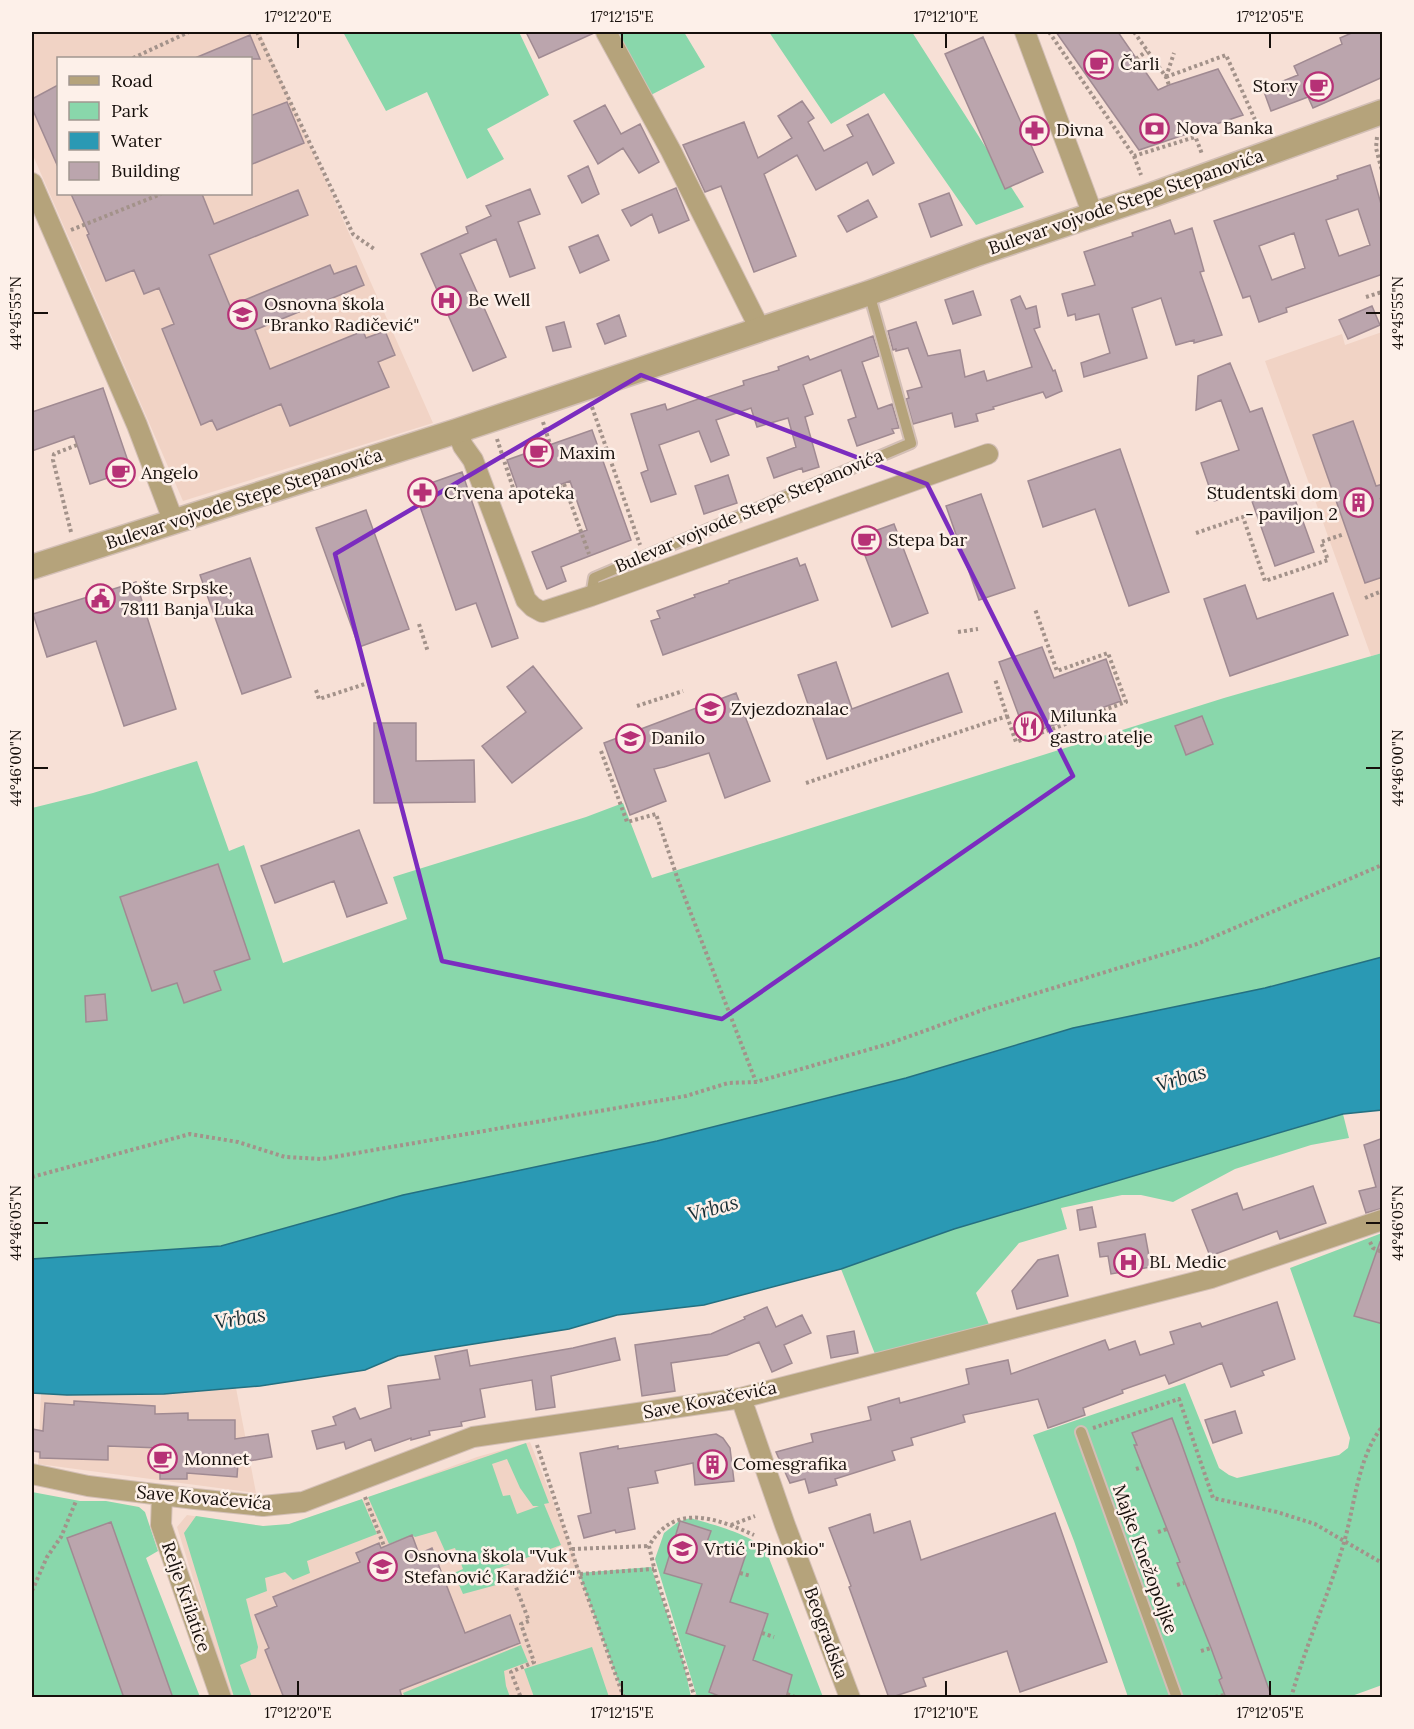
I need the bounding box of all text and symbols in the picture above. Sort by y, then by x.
text: 17°12'20"E [265,7,331,26]
text: 17°12'15"E [590,7,654,26]
text: 17°12'10"E [914,7,978,26]
text: 17°12'05"E [1236,7,1304,26]
cafe icon: Čarli [1083,48,1115,80]
place label: Čarli [1120,52,1160,75]
legend [57,57,252,195]
text: Road [111,69,153,92]
cafe icon: Story [1303,70,1335,102]
place label: Story [1253,74,1298,97]
text: Park [111,99,149,122]
bank icon: Nova Banka [1139,112,1171,144]
pharmacy icon: Divna [1019,114,1051,146]
place label: Nova Banka [1176,116,1273,139]
place label: Divna [1056,118,1104,141]
text: Water [111,129,162,152]
street label: Bulevar vojvode Stepe Stepanovića [985,144,1266,260]
text: Building [111,159,181,182]
text: 44°45'55"N [6,276,25,350]
text: 44°45'55"N [1388,276,1407,350]
hospital icon: Be Well [431,284,463,316]
place label: Be Well [468,288,531,311]
place label: Osnovna škola "Branko Radičević" [264,292,419,336]
school or university icon: Osnovna škola "Branko Radičević" [227,298,259,330]
cafe icon: Maxim [522,437,554,469]
place label: Maxim [559,441,616,464]
street label: Bulevar vojvode Stepe Stepanovića [103,443,385,554]
street label: Bulevar vojvode Stepe Stepanovića [611,443,887,578]
cafe icon: Angelo [104,457,136,489]
place label: Angelo [140,461,198,484]
pharmacy icon: Crvena apoteka [407,477,439,509]
place label: Crvena apoteka [444,481,574,504]
place label: Studentski dom - paviljon 2 [1207,481,1338,525]
building icon: Studentski dom - paviljon 2 [1343,487,1375,519]
cafe icon: Stepa bar [851,524,883,556]
place label: Stepa bar [888,528,967,551]
place label: Pošte Srpske, 78111 Banja Luka [121,576,254,620]
public building icon: Pošte Srpske, 78111 Banja Luka [84,582,116,614]
school or university icon: Zvjezdoznalac [694,693,726,725]
place label: Zvjezdoznalac [731,697,849,720]
place label: Milunka gastro atelje [1050,704,1153,748]
restaurant icon: Milunka gastro atelje [1013,710,1045,742]
school or university icon: Danilo [614,722,646,754]
place label: Danilo [651,726,705,749]
text: 44°46'00"N [6,730,25,806]
text: 44°46'00"N [1388,730,1407,806]
water label: Vrbas [1153,1058,1209,1097]
text: 44°46'05"N [6,1185,25,1261]
text: 44°46'05"N [1388,1185,1407,1261]
water label: Vrbas [685,1189,741,1226]
hospital icon: BL Medic [1112,1246,1144,1278]
place label: BL Medic [1149,1250,1227,1273]
water label: Vrbas [213,1301,267,1334]
street label: Save Kovačevića [641,1375,779,1424]
cafe icon: Monnet [147,1443,179,1475]
place label: Monnet [184,1447,249,1470]
building icon: Comesgrafika [696,1448,728,1480]
place label: Comesgrafika [733,1452,847,1475]
street label: Save Kovačevića [136,1480,273,1515]
street label: Majke Knežopoljke [1108,1481,1183,1637]
school or university icon: Vrtić "Pinokio" [667,1533,699,1565]
place label: Vrtić "Pinokio" [703,1537,825,1560]
street label: Relje Krilatice [157,1538,216,1655]
place label: Osnovna škola "Vuk Stefanović Karadžić" [404,1544,575,1588]
school or university icon: Osnovna škola "Vuk Stefanović Karadžić" [367,1550,399,1582]
street label: Beogradska [799,1584,854,1682]
text: 17°12'20"E [265,1703,331,1722]
text: 17°12'15"E [590,1703,654,1722]
text: 17°12'10"E [914,1703,978,1722]
text: 17°12'05"E [1236,1703,1304,1722]

